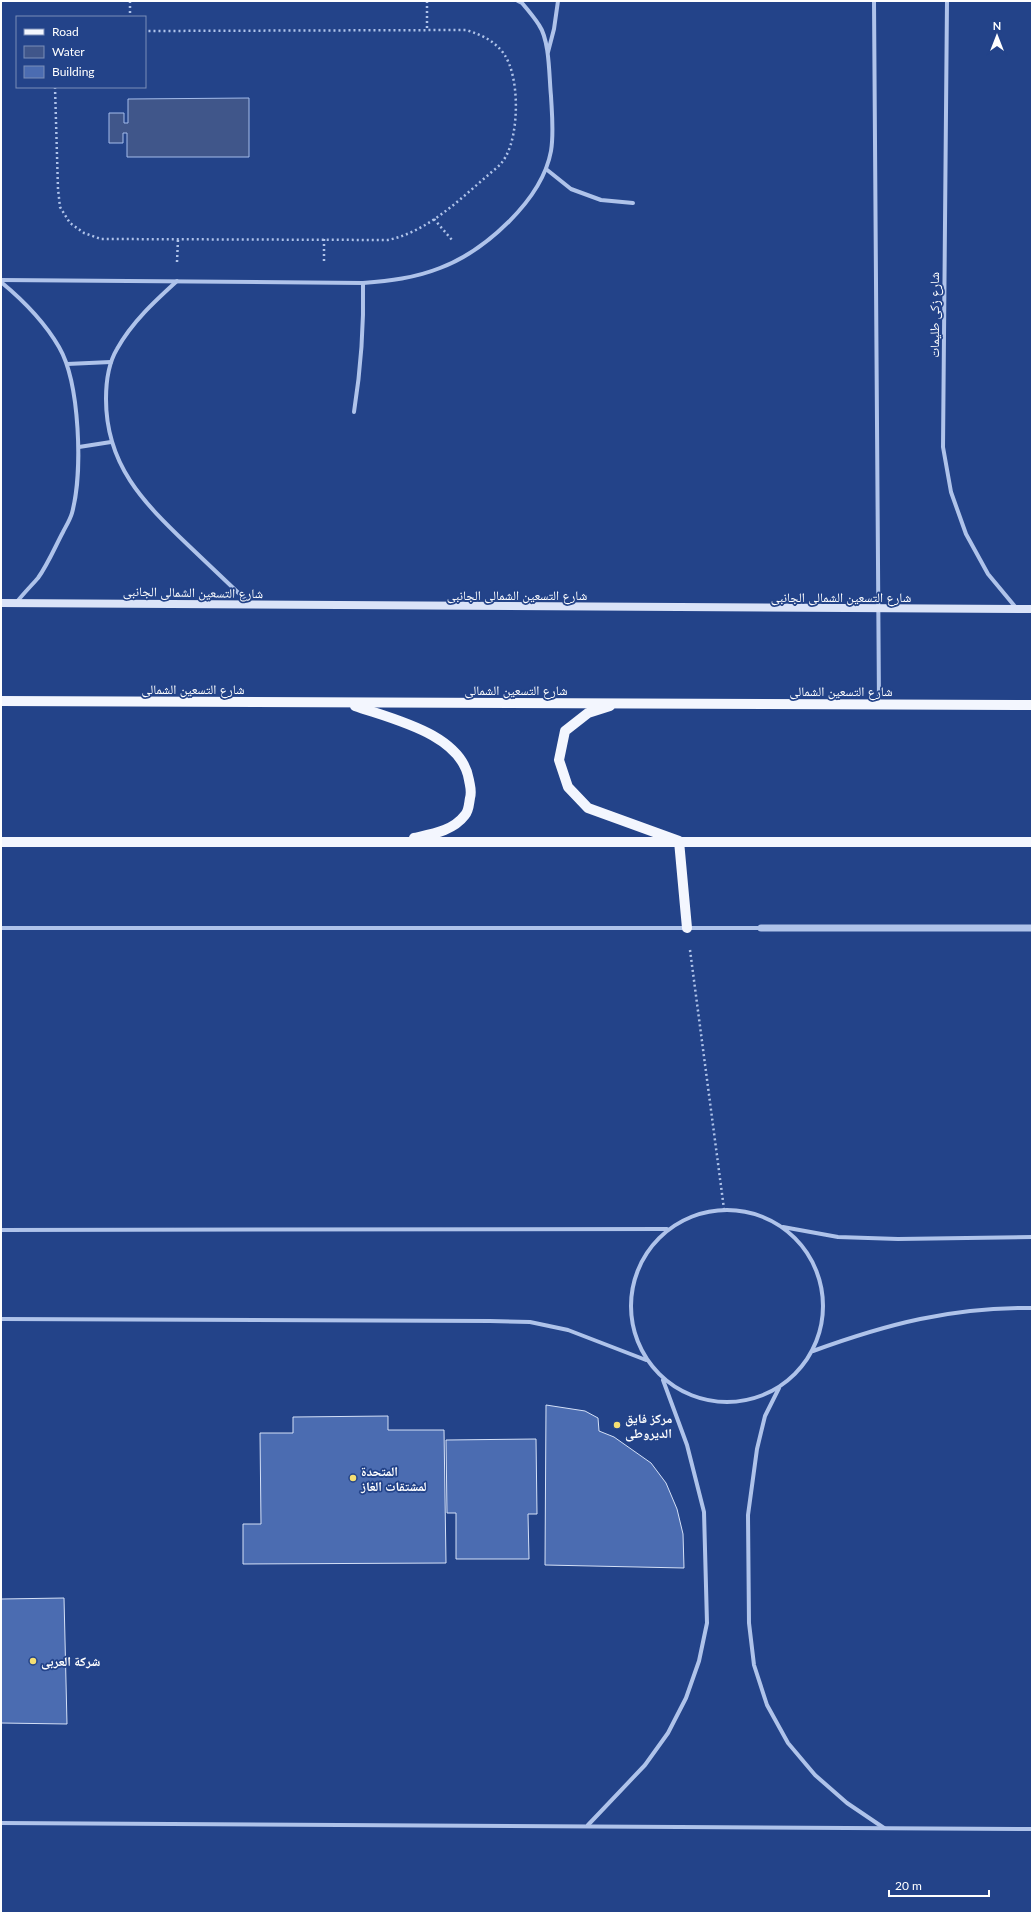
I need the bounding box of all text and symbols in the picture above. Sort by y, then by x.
legend [16,16,146,88]
north arrow [977,16,1017,56]
text: N [993,19,1001,32]
text: Road [52,24,79,39]
text: Water [52,44,85,59]
text: Building [52,64,95,79]
street label: شارع زكى طليمات [926,272,944,358]
street label: شارع التسعين الشمالى الجانبى [123,583,263,603]
street label: شارع التسعين الشمالى الجانبى [447,587,587,605]
street label: شارع التسعين الشمالى الجانبى [771,589,911,607]
street label: شارع التسعين الشمالى [142,681,245,699]
street label: شارع التسعين الشمالى [465,682,568,700]
street label: شارع التسعين الشمالى [790,683,893,701]
place label: مركز فايق الديروطى [625,1410,672,1442]
marker: مركز فايق الديروطى [612,1420,622,1430]
place label: المتحدة لمشتقات الغاز [360,1463,427,1494]
marker: المتحدة لمشتقات الغاز [348,1473,358,1483]
place label: شركة العربى [41,1653,100,1670]
marker: شركة العربى [28,1656,38,1666]
scale bar [889,1872,989,1898]
text: 20 m [895,1878,922,1893]

